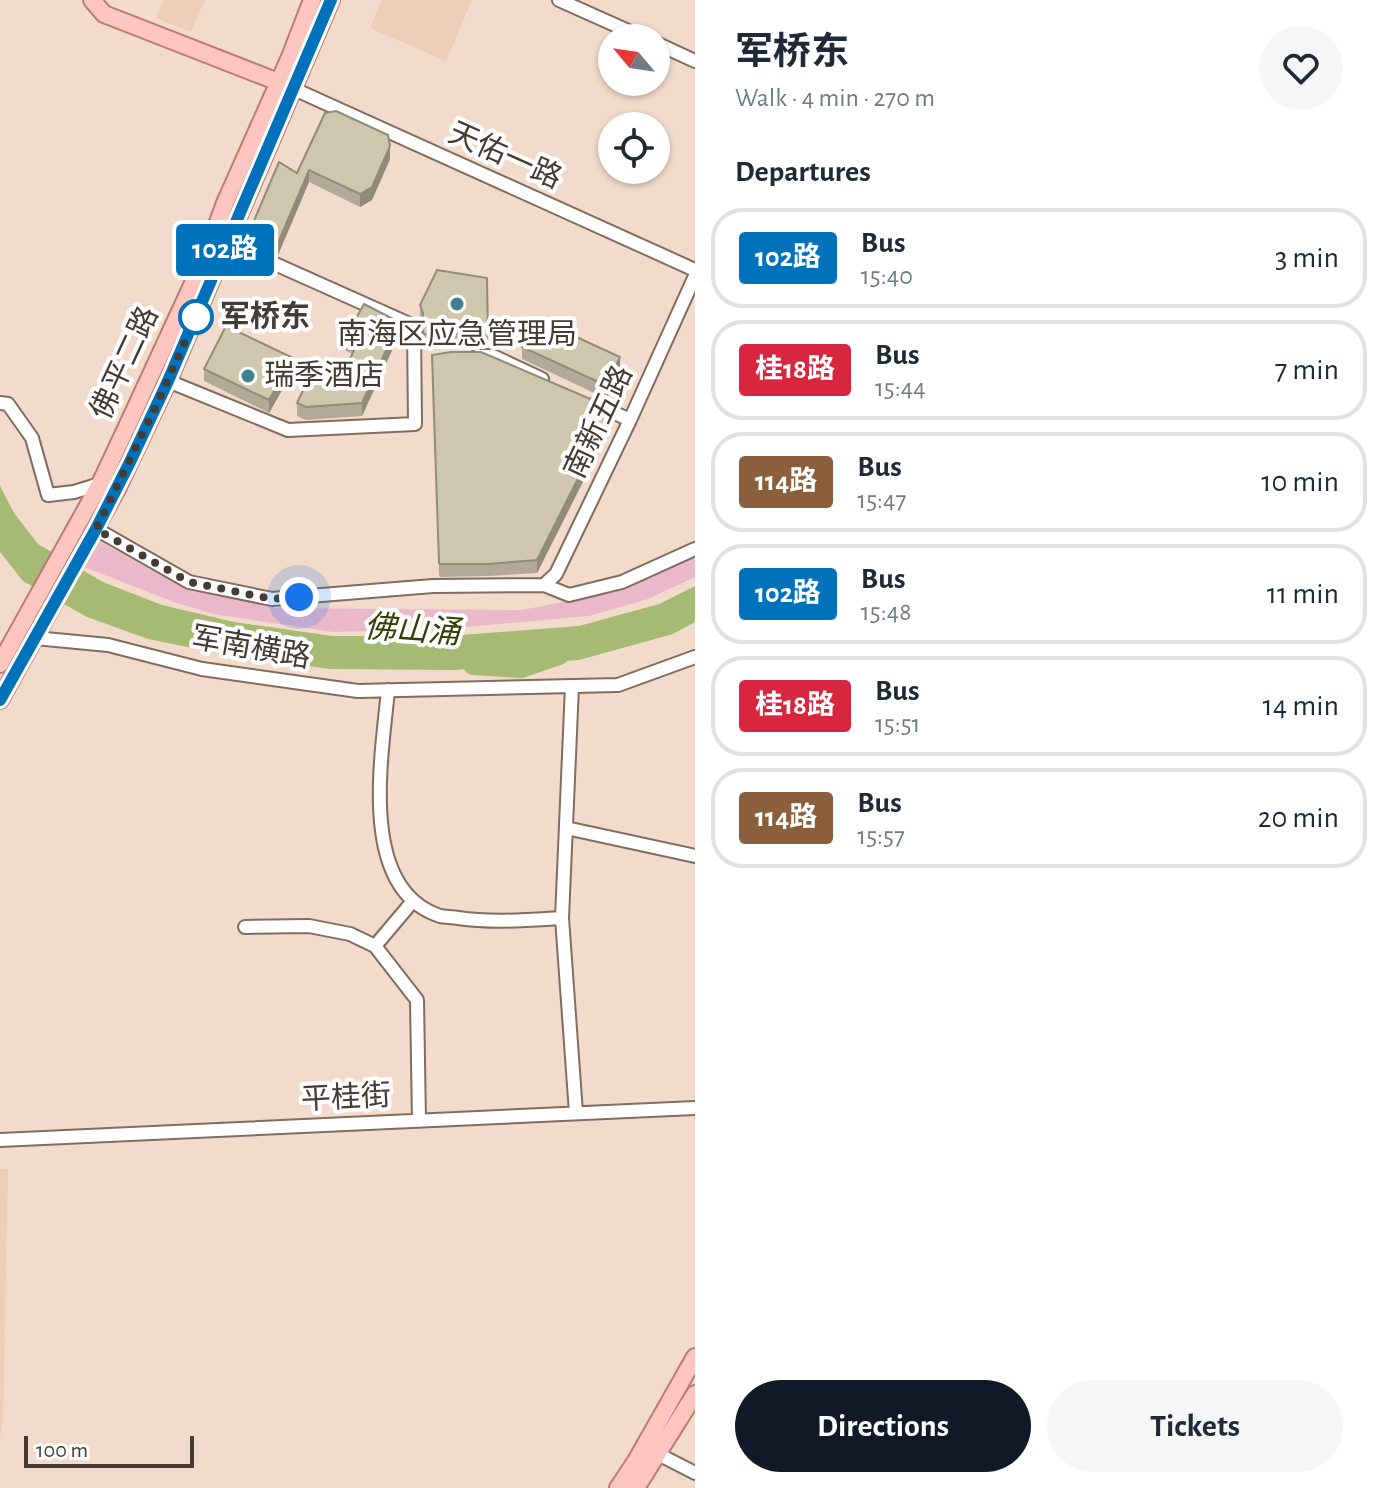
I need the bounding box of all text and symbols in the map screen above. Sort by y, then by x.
north arrow [598,24,670,96]
map controls [598,24,670,184]
button: heart [1259,26,1343,110]
text: 军桥东 [735,34,849,72]
text: Walk · 4 min · 270 m [735,85,935,111]
button: locate [598,112,670,184]
street label: 天佑一路 [444,116,567,194]
text: Departures [735,157,871,187]
line badge: 102路 [169,224,281,276]
text: Bus [861,228,905,258]
text: 102路 [192,236,258,264]
text: 3 min [1275,243,1339,273]
text: 102路 [755,244,821,272]
text: 15:40 [861,263,913,289]
marker: 南海区应急管理局 [448,295,466,313]
marker: 军桥东 [179,300,213,334]
place label: 军桥东 [220,300,310,332]
street label: 佛平二路 [84,301,164,424]
place label: 南海区应急管理局 [337,318,577,350]
text: Bus [875,340,919,370]
text: 7 min [1275,355,1339,385]
text: 桂18路 [755,356,835,384]
place label: 瑞季酒店 [264,359,384,391]
street label: 南新五路 [558,360,638,483]
marker: 瑞季酒店 [239,367,257,385]
text: 15:44 [875,375,926,401]
text: Bus [857,452,902,482]
text: 10 min [1261,467,1339,497]
text: 114路 [755,468,817,496]
text: 15:47 [857,487,906,513]
text: Bus [861,564,905,594]
your location [279,577,319,617]
text: 11 min [1267,579,1339,609]
text: 102路 [755,580,821,608]
text: 15:48 [861,599,911,625]
water label: 佛山涌 [363,610,464,650]
street label: 军南横路 [189,621,313,673]
text: Bus [875,676,919,706]
text: 14 min [1263,691,1339,721]
text: 桂18路 [755,692,835,720]
text: 15:51 [875,711,920,737]
text: Bus [857,788,902,818]
text: 20 min [1258,803,1339,833]
text: 114路 [755,804,817,832]
text: 15:57 [857,823,905,849]
street label: 平桂街 [300,1079,392,1115]
button: Directions [735,1380,1031,1472]
button: Tickets [1047,1380,1343,1472]
scale bar [24,1432,194,1468]
text: 100 m [36,1439,88,1461]

